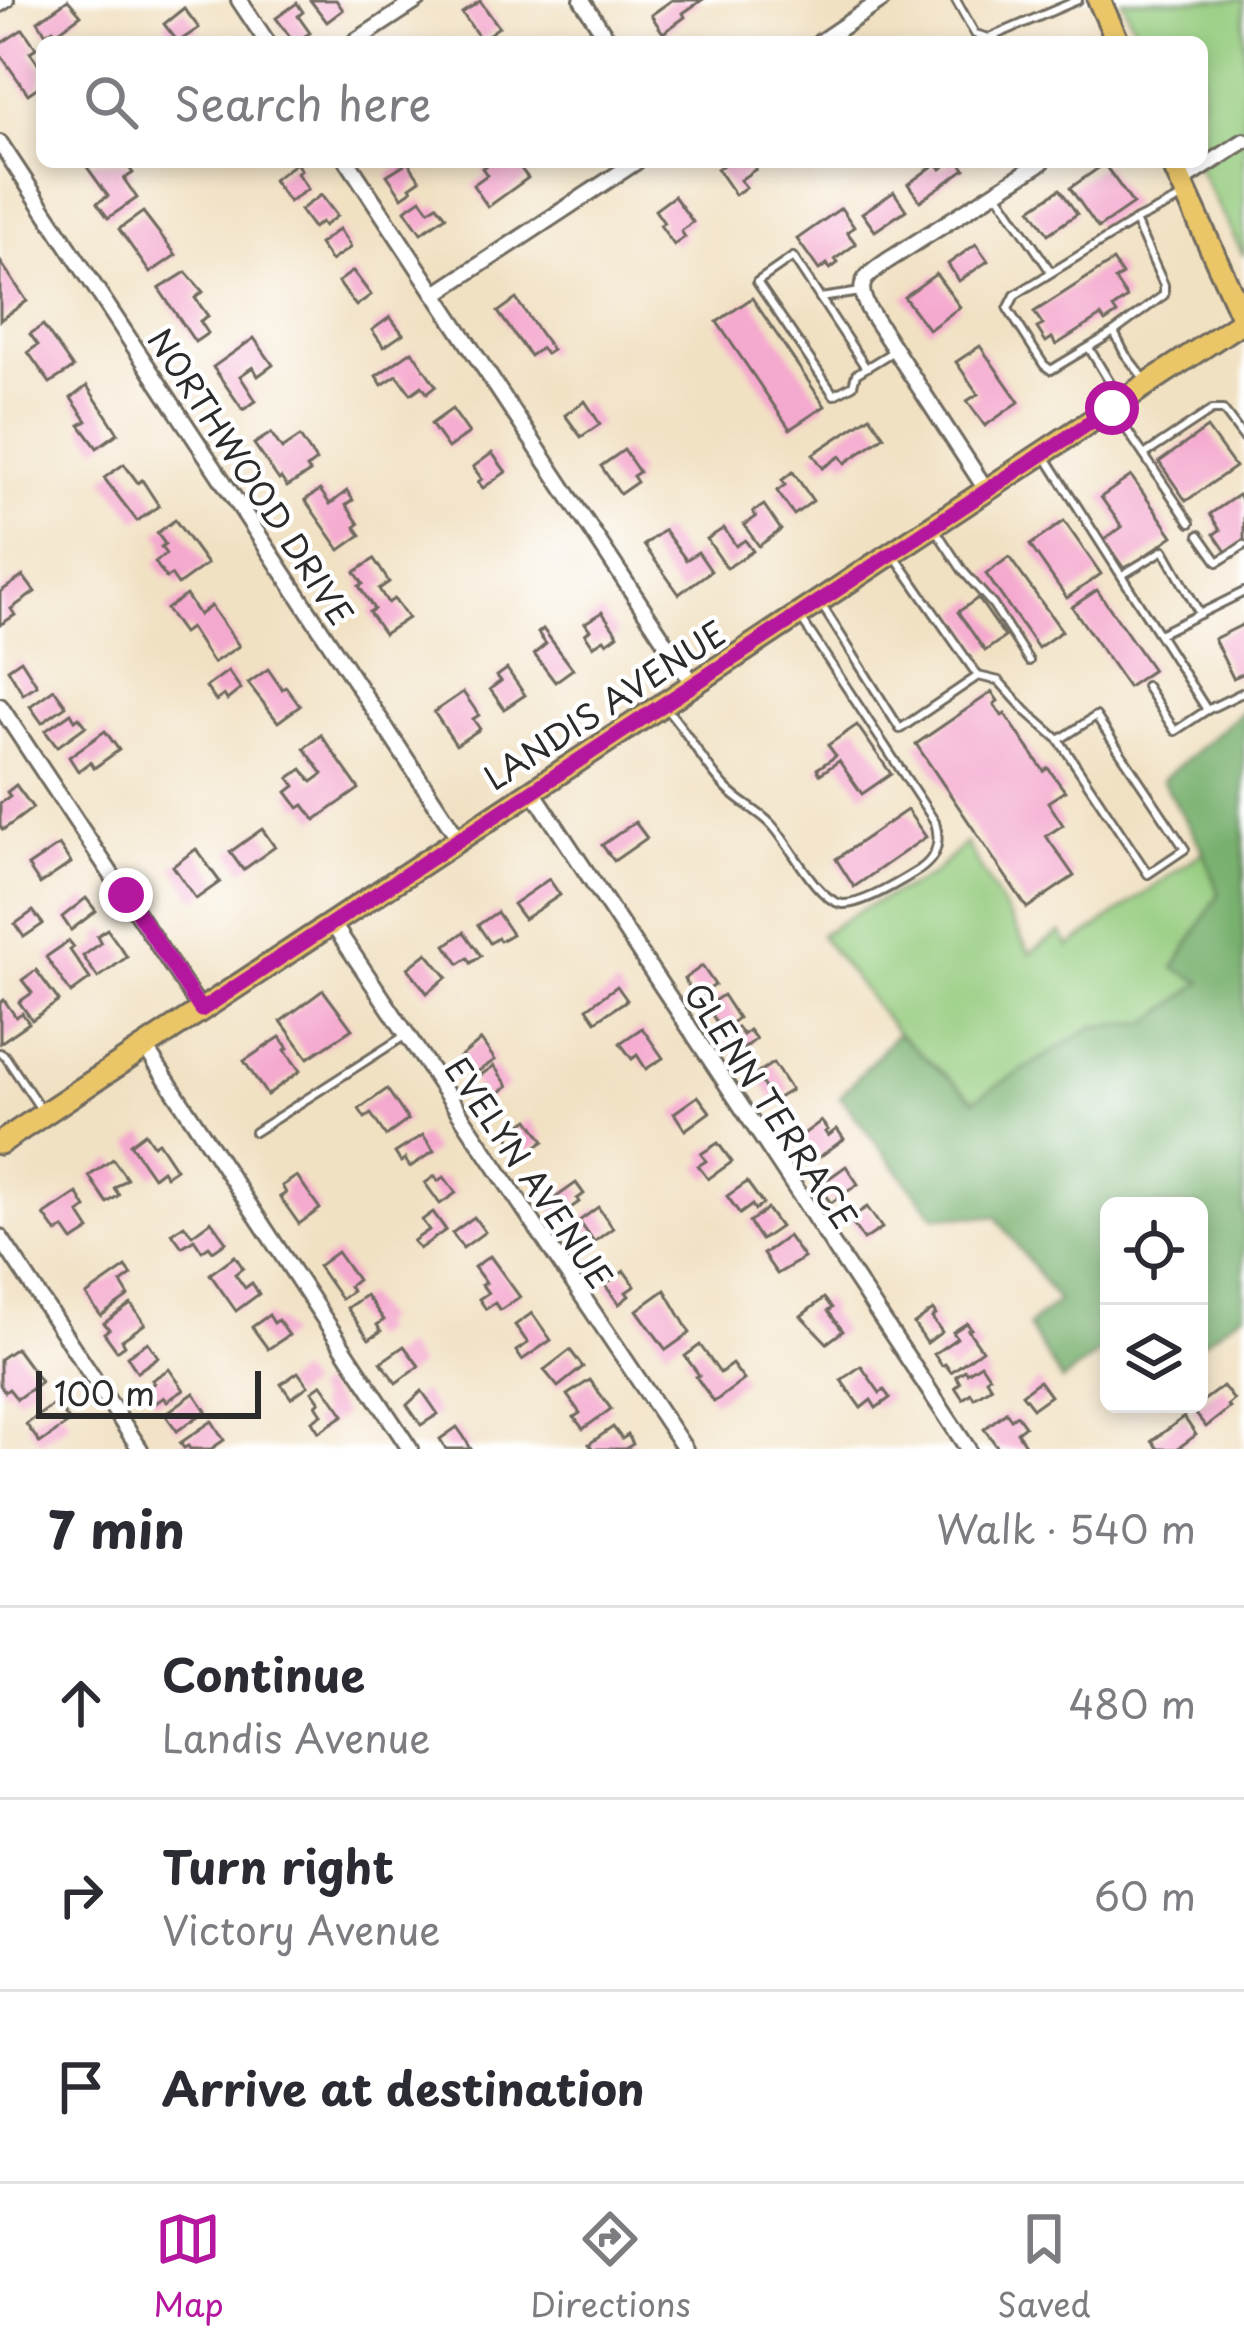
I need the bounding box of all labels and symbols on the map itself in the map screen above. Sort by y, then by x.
street label: NORTHWOOD DRIVE [137,318,367,634]
route start [1085,381,1139,435]
street label: LANDIS AVENUE [473,607,735,801]
route end [99,868,153,922]
street label: GLENN TERRACE [673,972,871,1238]
street label: EVELYN AVENUE [434,1046,626,1298]
scale bar [36,1365,261,1418]

